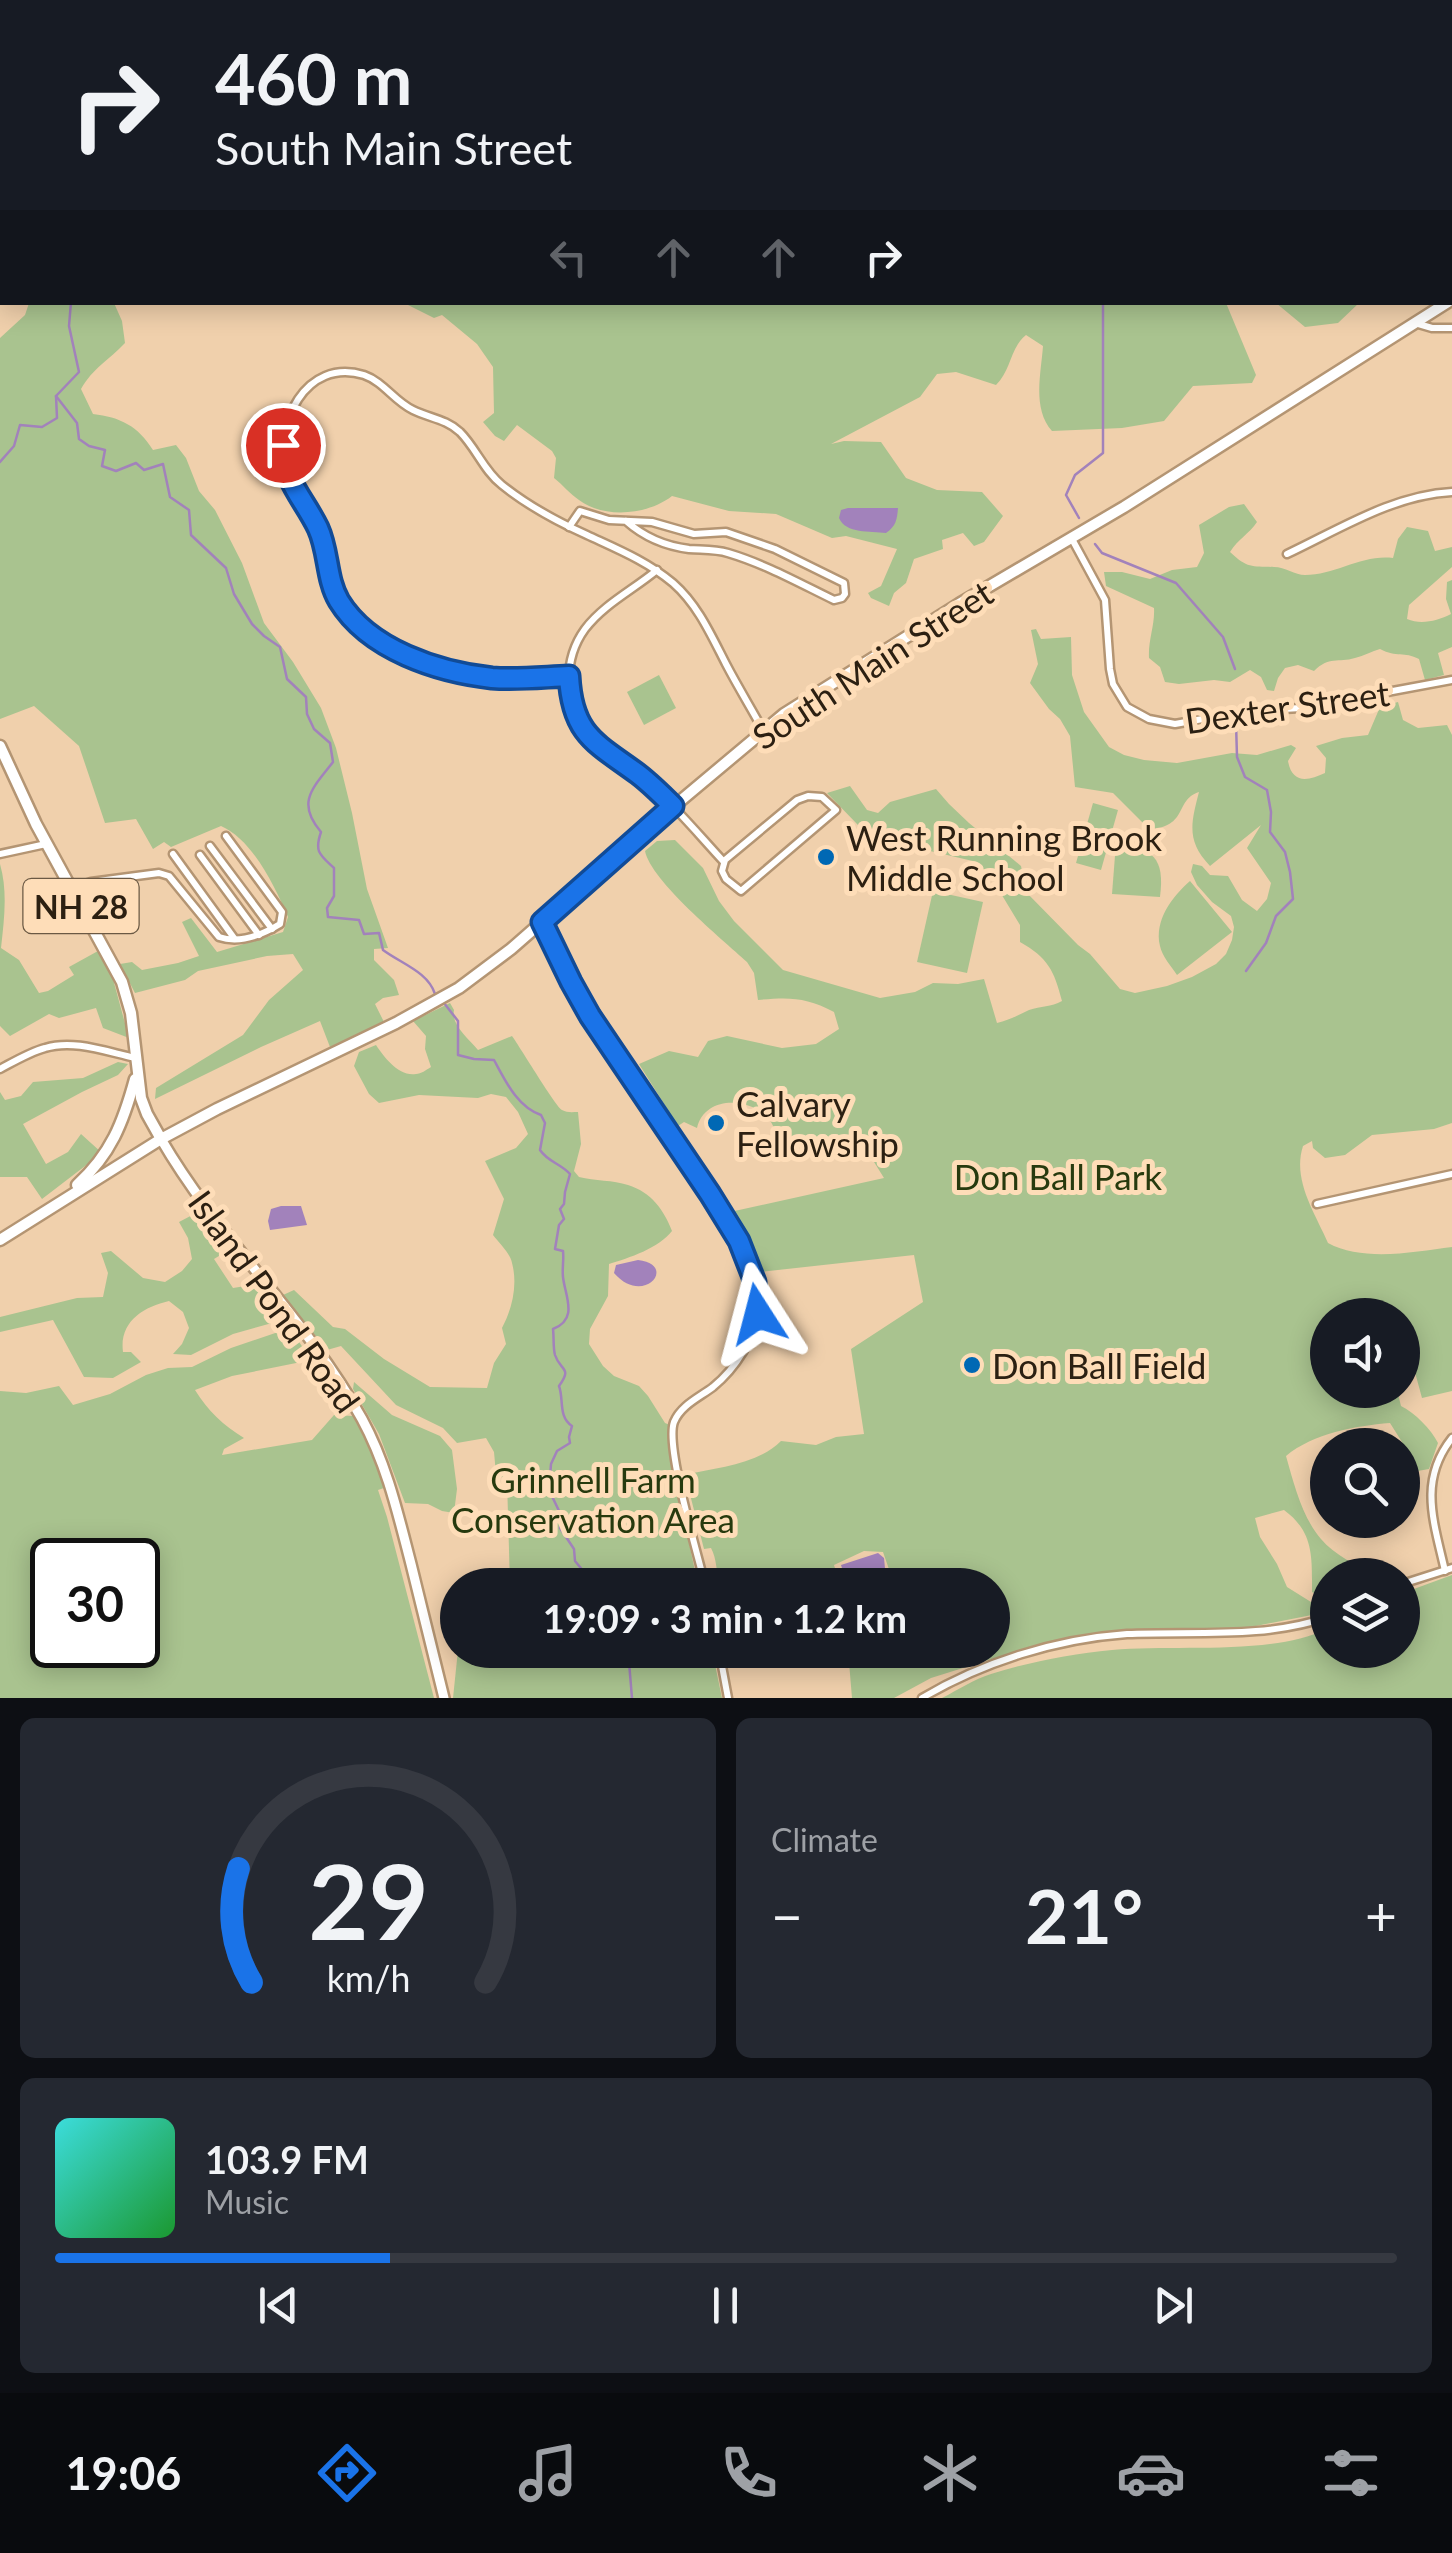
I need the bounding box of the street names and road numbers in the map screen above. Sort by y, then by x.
street label: South Main Street [744,571,1000,757]
street label: Dexter Street [1182,671,1392,741]
road number: NH 28 [23,879,138,933]
street label: Island Pond Road [180,1182,370,1420]

